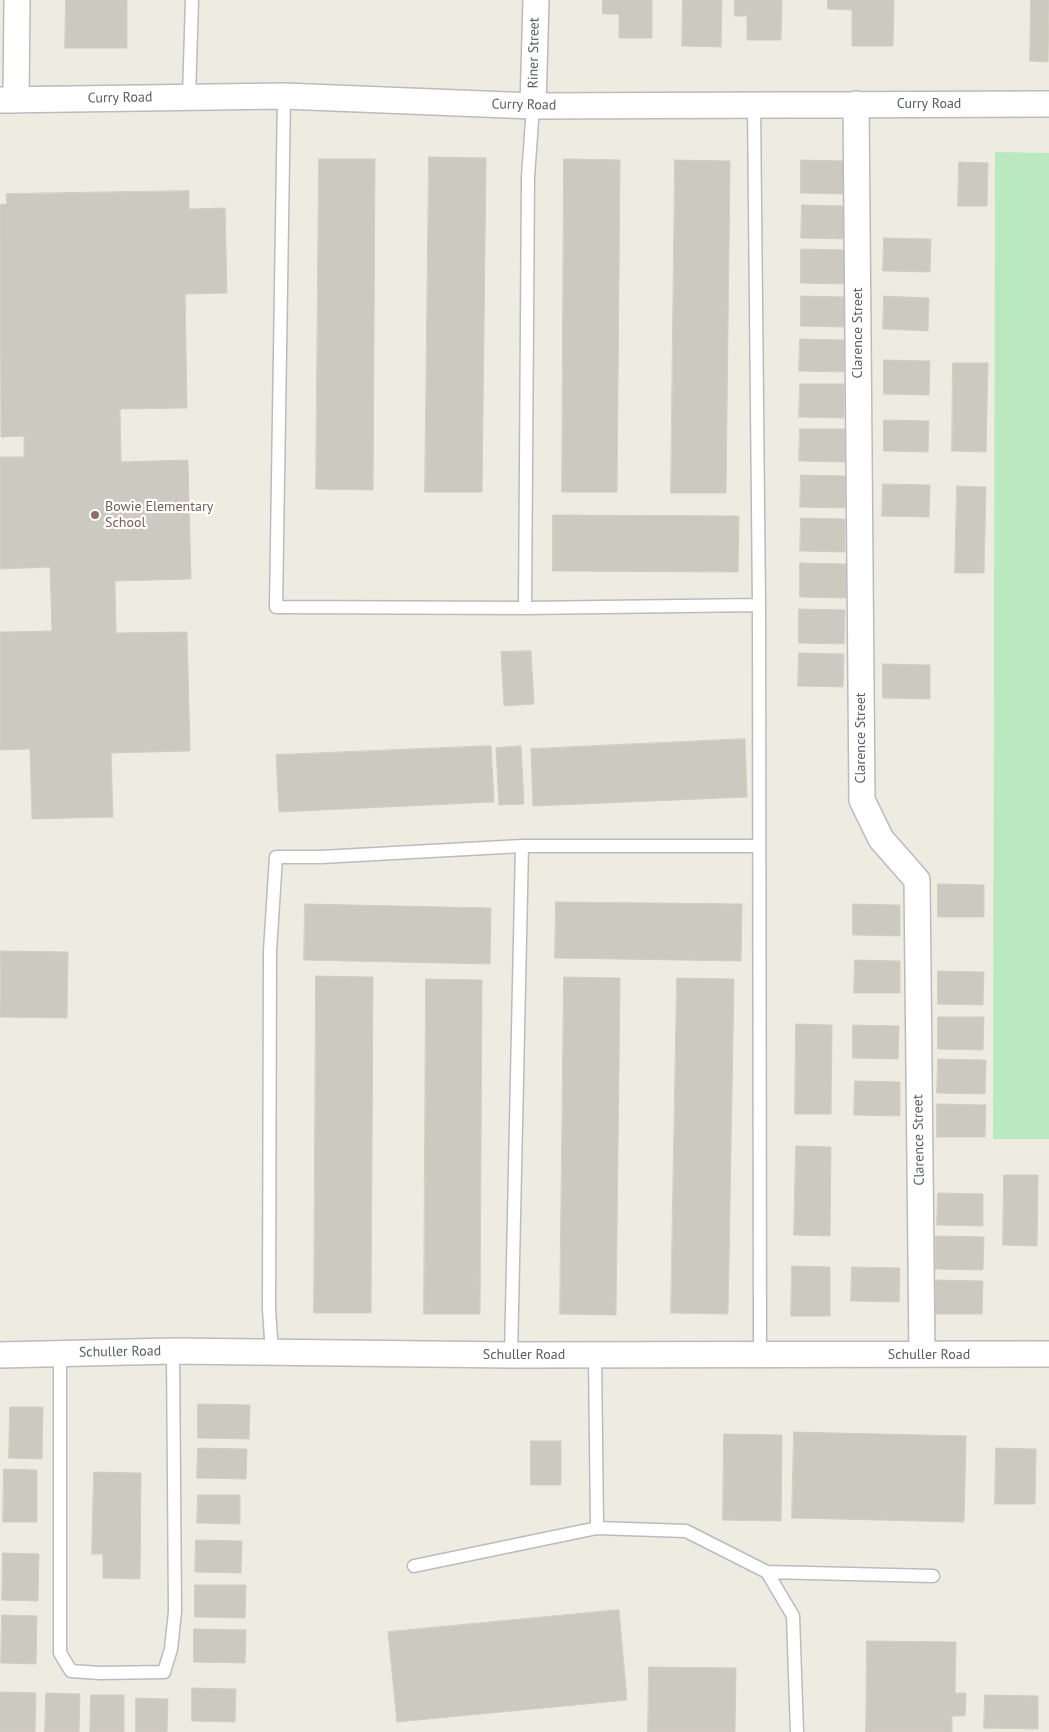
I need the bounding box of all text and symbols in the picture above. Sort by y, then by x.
street label: Riner Street [525,17,543,89]
street label: Curry Road [87,89,153,107]
street label: Curry Road [491,96,557,114]
street label: Curry Road [897,96,961,112]
street label: Clarence Street [850,287,866,379]
place label: Bowie Elementary School [105,499,213,532]
marker: Bowie Elementary School [89,509,101,521]
street label: Clarence Street [853,692,869,784]
street label: Clarence Street [910,1094,928,1186]
street label: Schuller Road [79,1343,161,1361]
street label: Schuller Road [483,1347,565,1363]
street label: Schuller Road [888,1347,970,1363]

